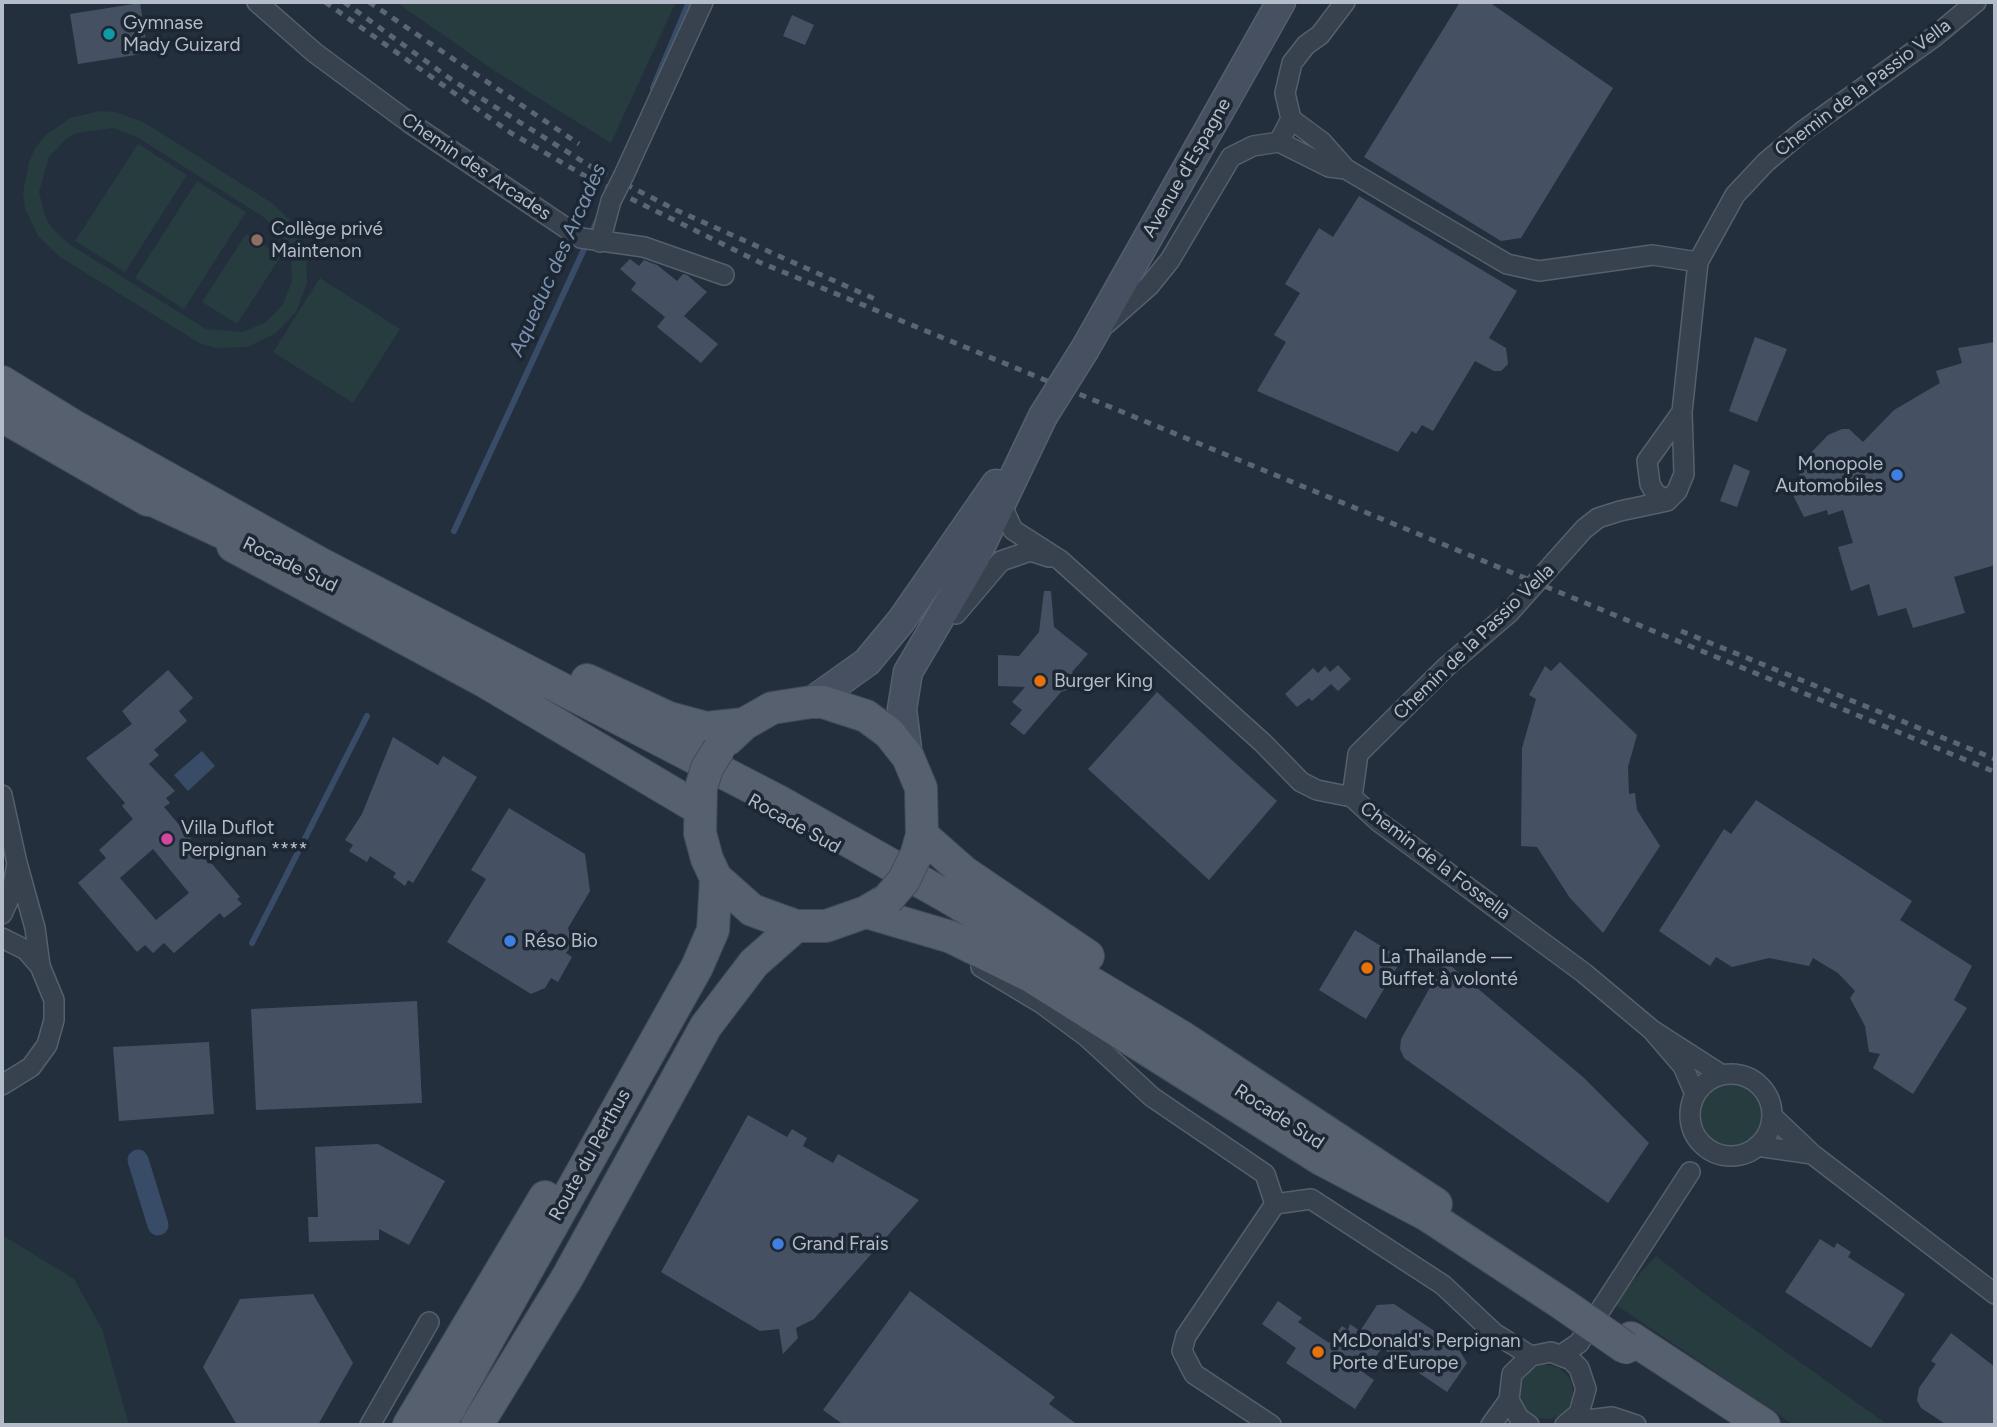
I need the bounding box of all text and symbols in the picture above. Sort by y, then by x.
place label: Gymnase Mady Guizard [123,12,241,56]
street label: Chemin de la Passio Vella [1770,14,1956,162]
marker: Gymnase Mady Guizard [101,26,117,42]
street label: Avenue d'Espagne [1138,94,1236,242]
street label: Chemin des Arcades [397,109,555,225]
water label: Aqueduc des Arcades [504,160,612,360]
place label: Collège privé Maintenon [271,218,383,262]
marker: Collège privé Maintenon [249,232,265,248]
place label: Monopole Automobiles [1775,453,1883,497]
marker: Monopole Automobiles [1889,467,1905,483]
street label: Rocade Sud [239,532,341,598]
street label: Chemin de la Passio Vella [1389,559,1559,725]
place label: Burger King [1054,670,1153,692]
marker: Burger King [1032,673,1048,689]
street label: Rocade Sud [744,789,844,859]
street label: Chemin de la Fossella [1355,797,1515,925]
place label: Villa Duflot Perpignan **** [181,817,308,861]
marker: Villa Duflot Perpignan **** [159,831,175,847]
place label: Réso Bio [524,930,598,952]
marker: Réso Bio [502,933,518,949]
place label: La Thaïlande — Buffet à volonté [1381,946,1518,990]
marker: La Thaïlande — Buffet à volonté [1359,960,1375,976]
street label: Rocade Sud [1230,1080,1328,1154]
street label: Route du Perthus [544,1085,636,1225]
place label: Grand Frais [792,1233,888,1255]
marker: Grand Frais [770,1236,786,1252]
place label: McDonald's Perpignan Porte d'Europe [1332,1330,1521,1374]
marker: McDonald's Perpignan Porte d'Europe [1310,1344,1326,1360]

